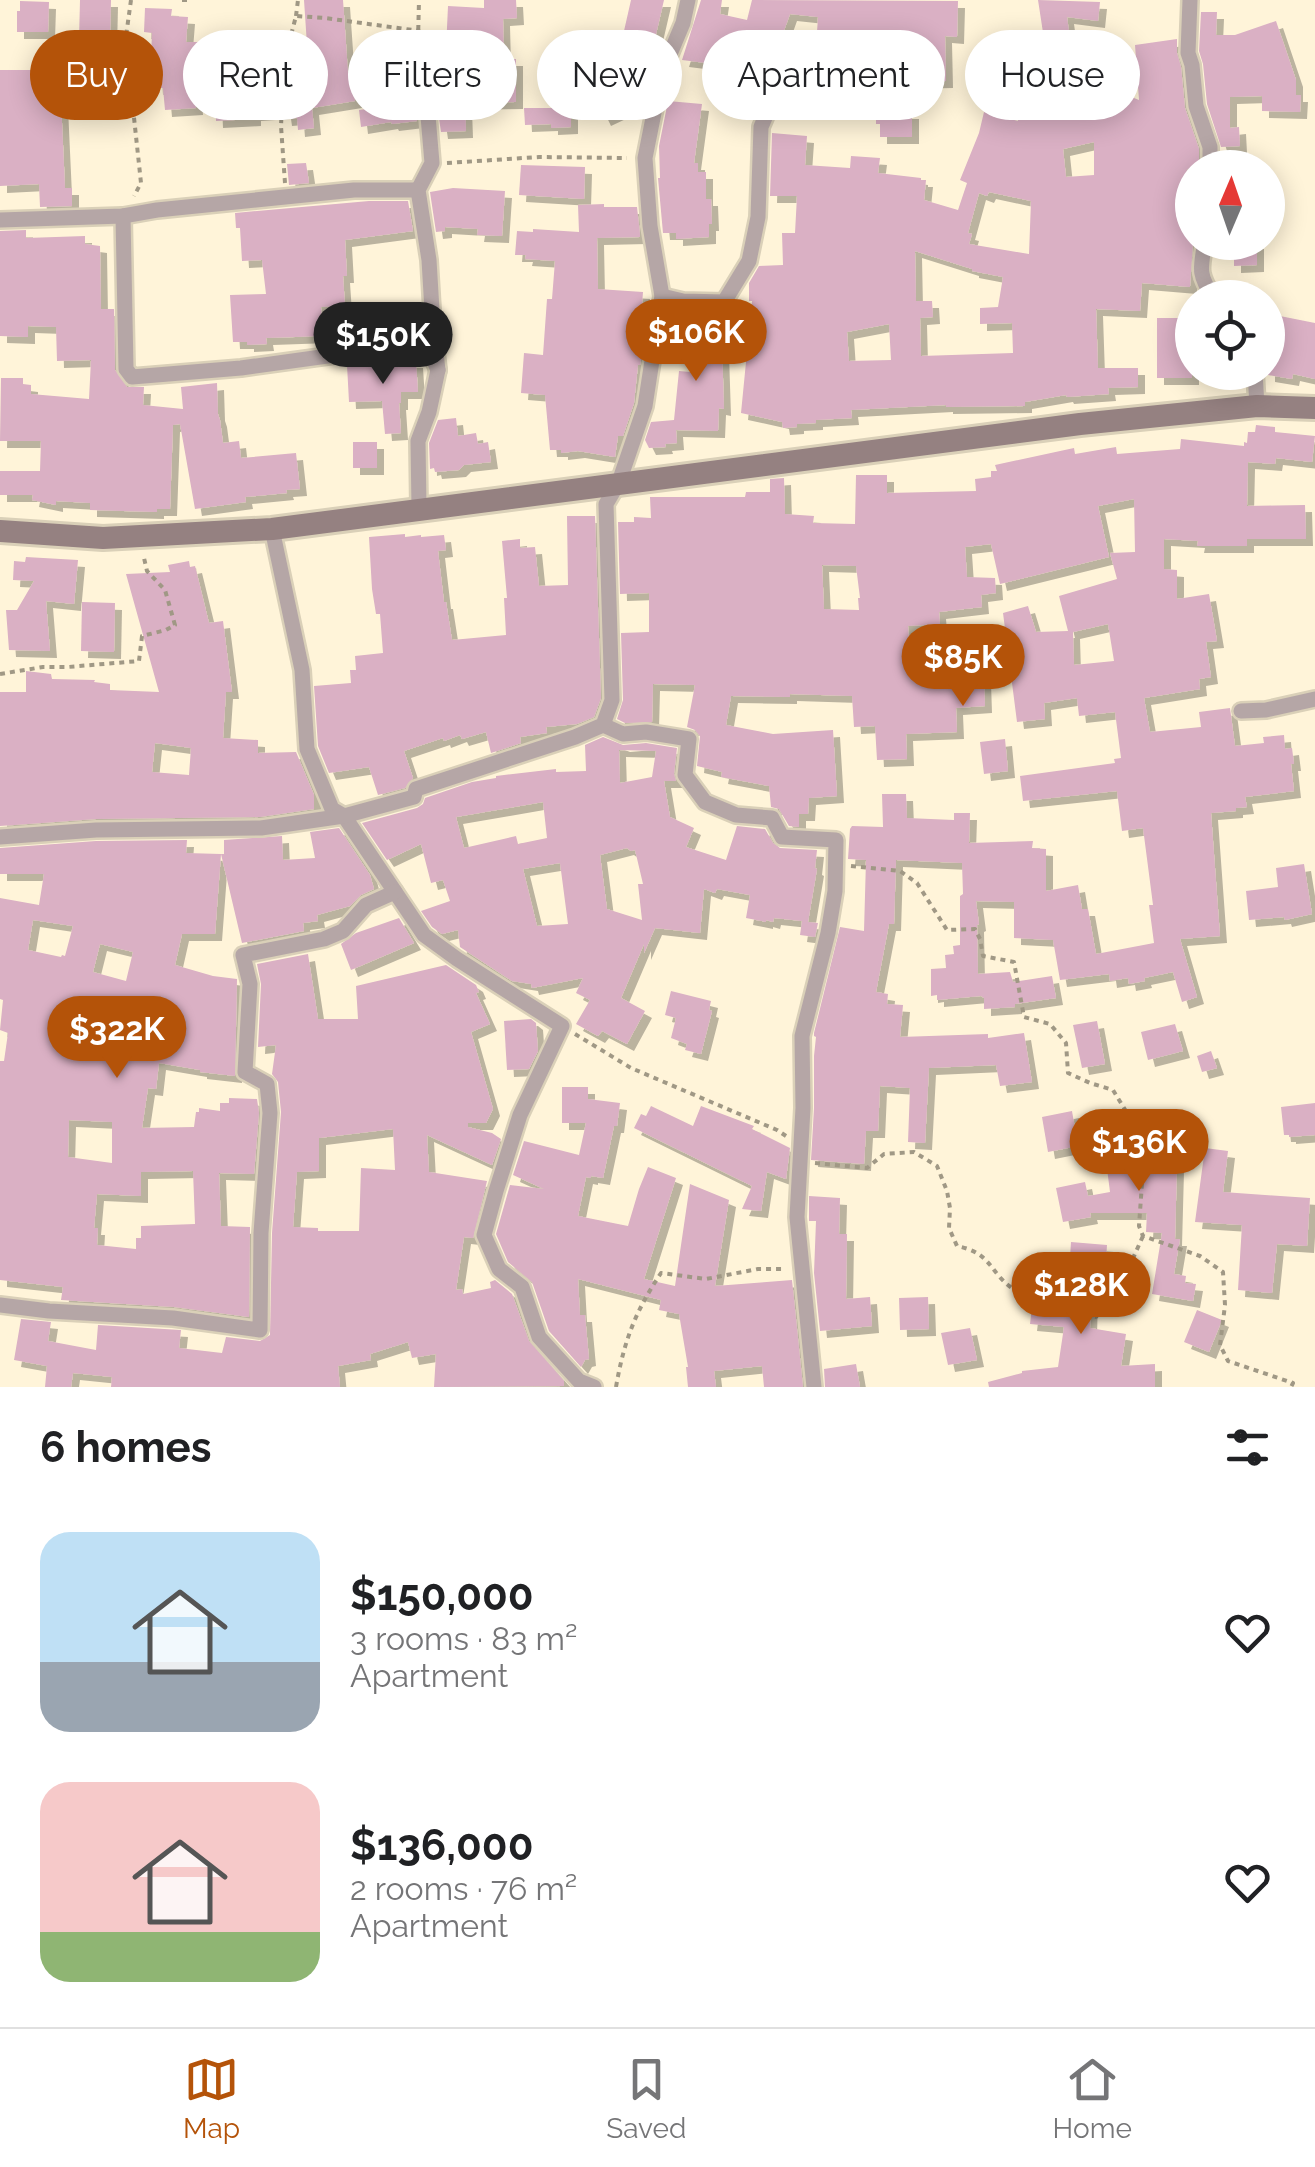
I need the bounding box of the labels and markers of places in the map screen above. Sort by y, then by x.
pin: $106K [626,299,766,384]
pin: $150K [313,302,453,387]
pin: $85K [904,624,1022,709]
pin: $322K [47,996,187,1081]
pin: $136K [1069,1109,1209,1194]
pin: $128K [1011,1252,1151,1337]

